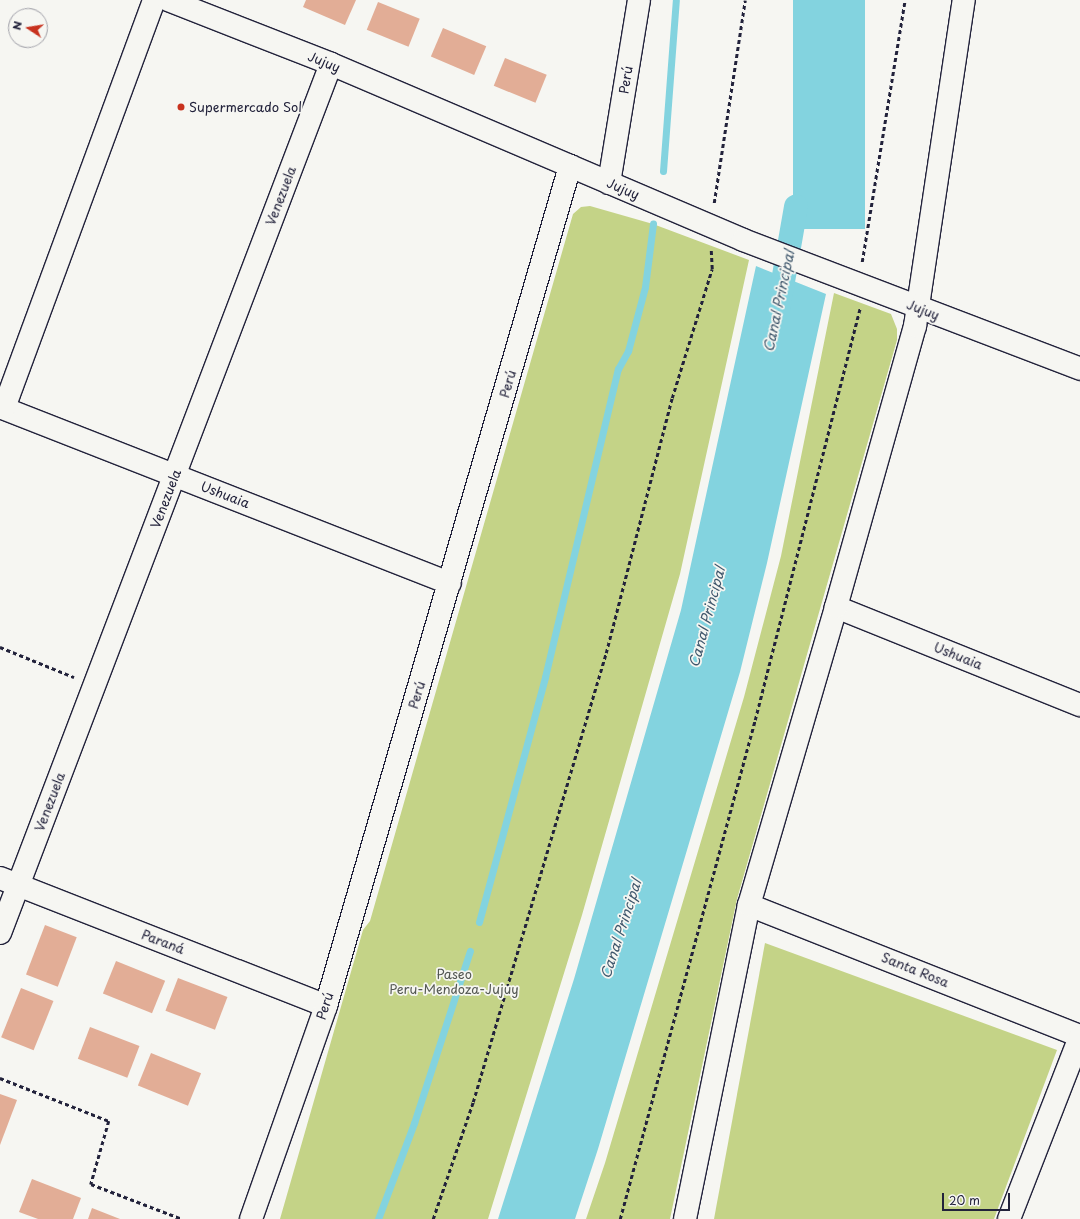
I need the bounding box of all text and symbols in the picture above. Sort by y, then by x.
north arrow [8,8,48,48]
text: N [8,20,26,32]
street label: Jujuy [305,48,343,76]
street label: Perú [616,65,636,95]
place label: Supermercado Sol [189,99,302,115]
marker: Supermercado Sol [176,102,186,112]
street label: Venezuela [263,164,299,228]
street label: Jujuy [604,175,642,203]
water label: Canal Principal [760,249,798,353]
street label: Jujuy [904,297,942,323]
street label: Perú [497,368,519,400]
street label: Venezuela [148,467,184,531]
street label: Ushuaia [198,479,252,511]
water label: Canal Principal [686,565,728,669]
street label: Ushuaia [931,639,985,673]
street label: Perú [405,679,429,711]
street label: Venezuela [32,770,68,834]
water label: Canal Principal [597,877,645,981]
street label: Paraná [139,927,187,957]
street label: Santa Rosa [879,949,951,991]
park label: Paseo Peru-Mendoza-Jujuy [389,967,519,998]
street label: Perú [313,990,337,1022]
scale bar [944,1185,1012,1211]
text: 20 m [949,1191,980,1209]

